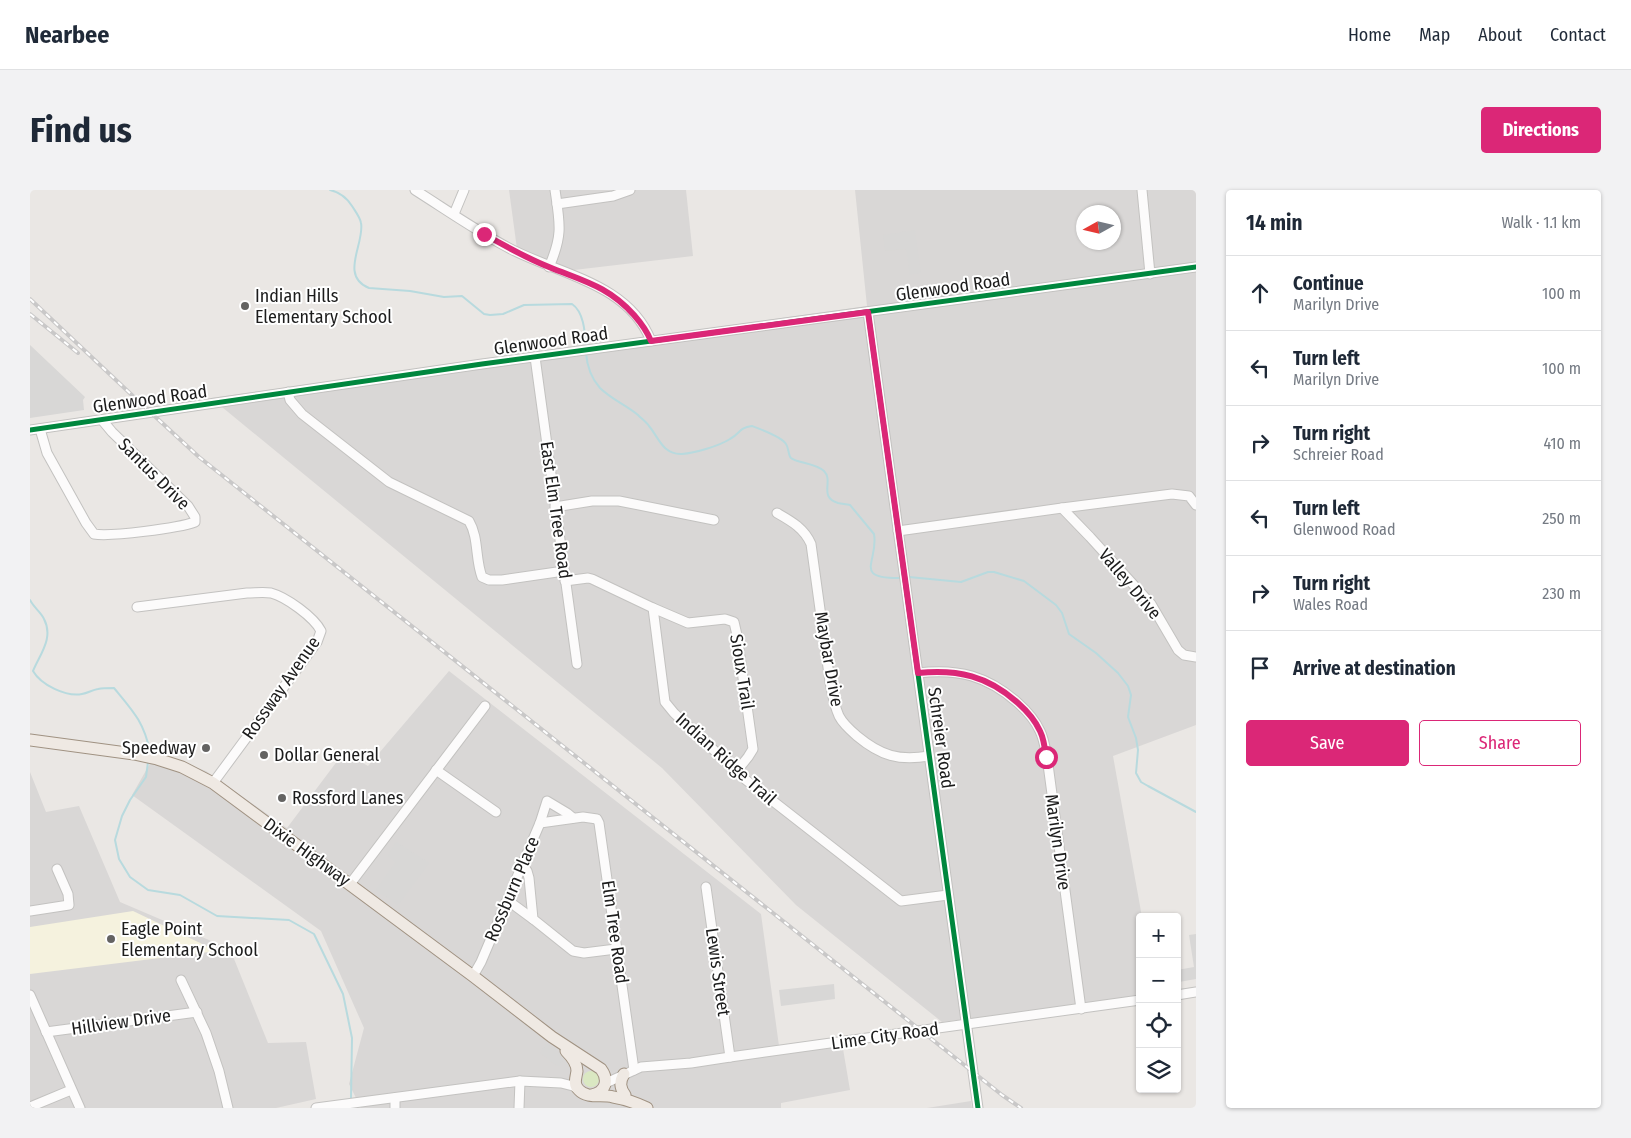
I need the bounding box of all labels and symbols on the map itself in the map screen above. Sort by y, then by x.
north arrow [1076,205,1121,250]
route end [473,223,496,246]
street label: Glenwood Road [894,268,1012,306]
place label: Indian Hills Elementary School [255,285,392,328]
marker: Indian Hills Elementary School [239,300,251,312]
street label: Glenwood Road [492,322,610,360]
street label: Glenwood Road [91,380,209,418]
street label: Santus Drive [113,433,195,515]
street label: East Elm Tree Road [535,440,577,580]
street label: Valley Drive [1094,544,1166,624]
street label: Maybar Drive [810,610,848,708]
street label: Rossway Avenue [237,632,325,744]
street label: Sioux Trail [725,633,759,712]
street label: Schreier Road [923,686,959,790]
street label: Indian Ridge Trail [671,708,781,810]
place label: Speedway [122,737,196,759]
marker: Speedway [200,742,212,754]
place label: Dollar General [274,744,380,766]
route start [1035,746,1058,769]
marker: Dollar General [258,749,270,761]
place label: Rossford Lanes [292,787,404,809]
marker: Rossford Lanes [276,792,288,804]
street label: Marilyn Drive [1040,793,1076,892]
street label: Dixie Highway [259,813,355,891]
street label: Rossburn Place [480,833,544,945]
street label: Elm Tree Road [597,879,633,985]
place label: Eagle Point Elementary School [121,918,258,961]
street label: Lewis Street [701,926,735,1018]
marker: Eagle Point Elementary School [105,933,117,945]
street label: Hillview Drive [70,1004,172,1040]
street label: Lime City Road [830,1018,940,1054]

